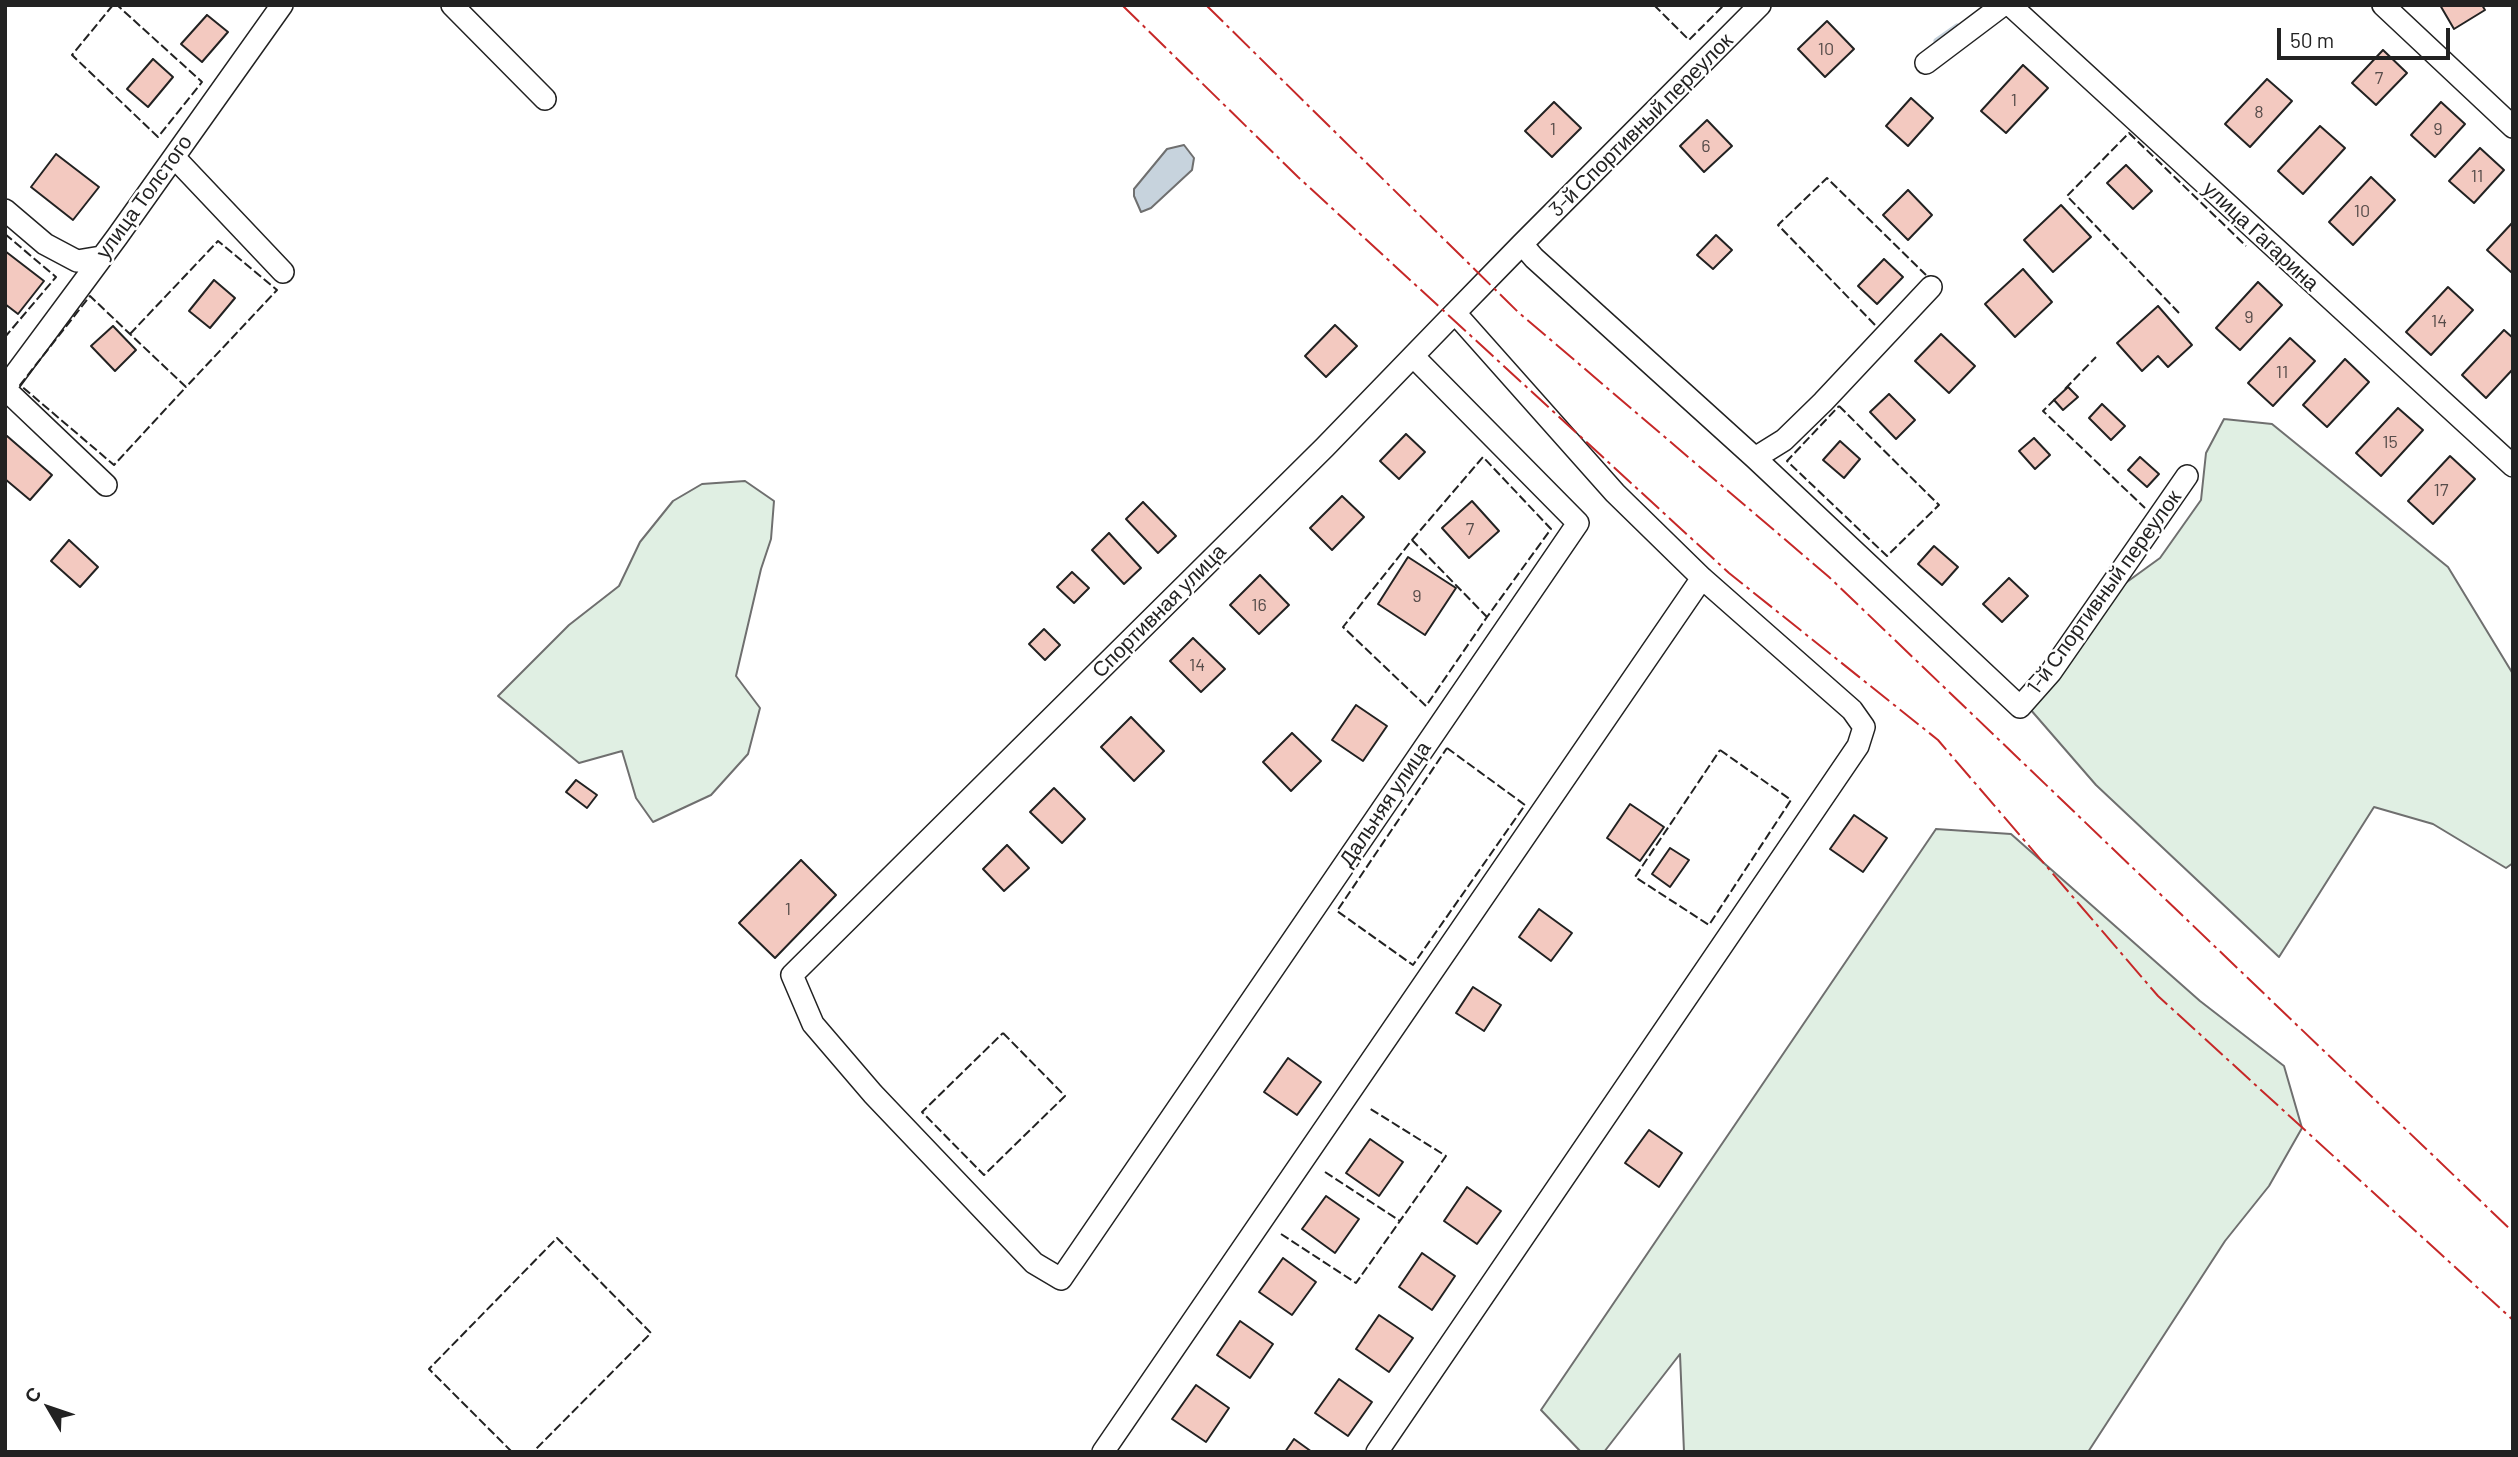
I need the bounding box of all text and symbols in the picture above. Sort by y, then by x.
scale bar [2280,14,2453,58]
text: 50 m [2290,27,2334,52]
street label: 3-й Спортивный переулок [1544,28,1738,222]
house number: 10 [1818,38,1834,60]
house number: 7 [2375,67,2383,89]
house number: 1 [2011,89,2017,111]
house number: 8 [2254,101,2264,123]
house number: 1 [1550,118,1556,140]
house number: 9 [2433,118,2443,140]
street label: улица Толстого [91,130,197,264]
house number: 6 [1701,135,1711,157]
house number: 11 [2471,165,2483,187]
street label: улица Гагарина [2198,176,2324,296]
house number: 10 [2354,200,2370,222]
house number: 9 [2244,306,2254,328]
house number: 14 [2431,310,2447,332]
house number: 11 [2276,361,2288,383]
house number: 15 [2382,431,2398,453]
house number: 17 [2434,479,2448,501]
street label: 1-й Спортивный переулок [2022,485,2186,699]
house number: 7 [1466,518,1474,540]
street label: Спортивная улица [1087,539,1231,683]
house number: 9 [1412,585,1422,607]
house number: 16 [1251,594,1267,616]
house number: 14 [1189,654,1205,676]
street label: Дальняя улица [1334,737,1436,871]
house number: 1 [785,898,791,920]
north arrow [14,1373,84,1443]
text: С [19,1382,46,1407]

